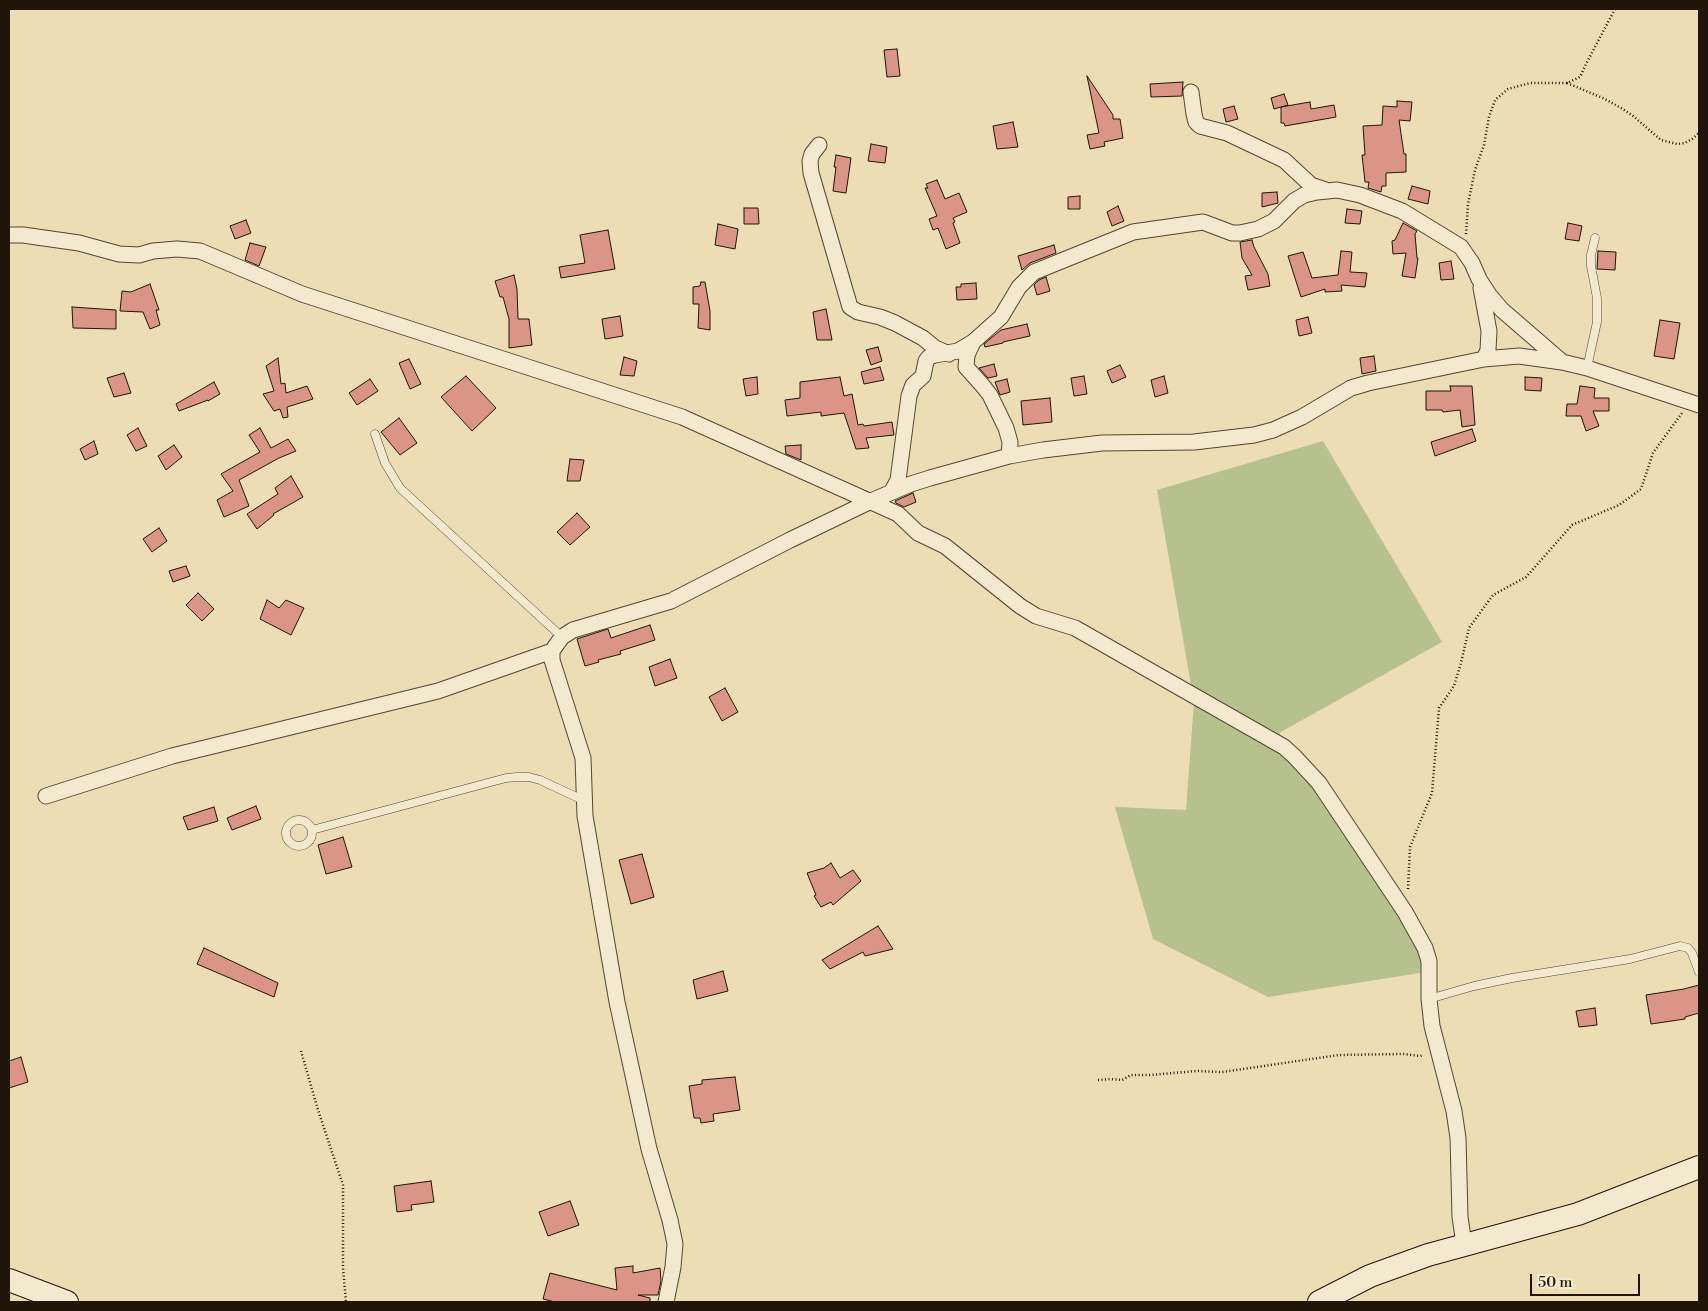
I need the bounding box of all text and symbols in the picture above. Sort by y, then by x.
scale bar [1533,1264,1643,1296]
text: 50 m [1538,1273,1572,1292]

